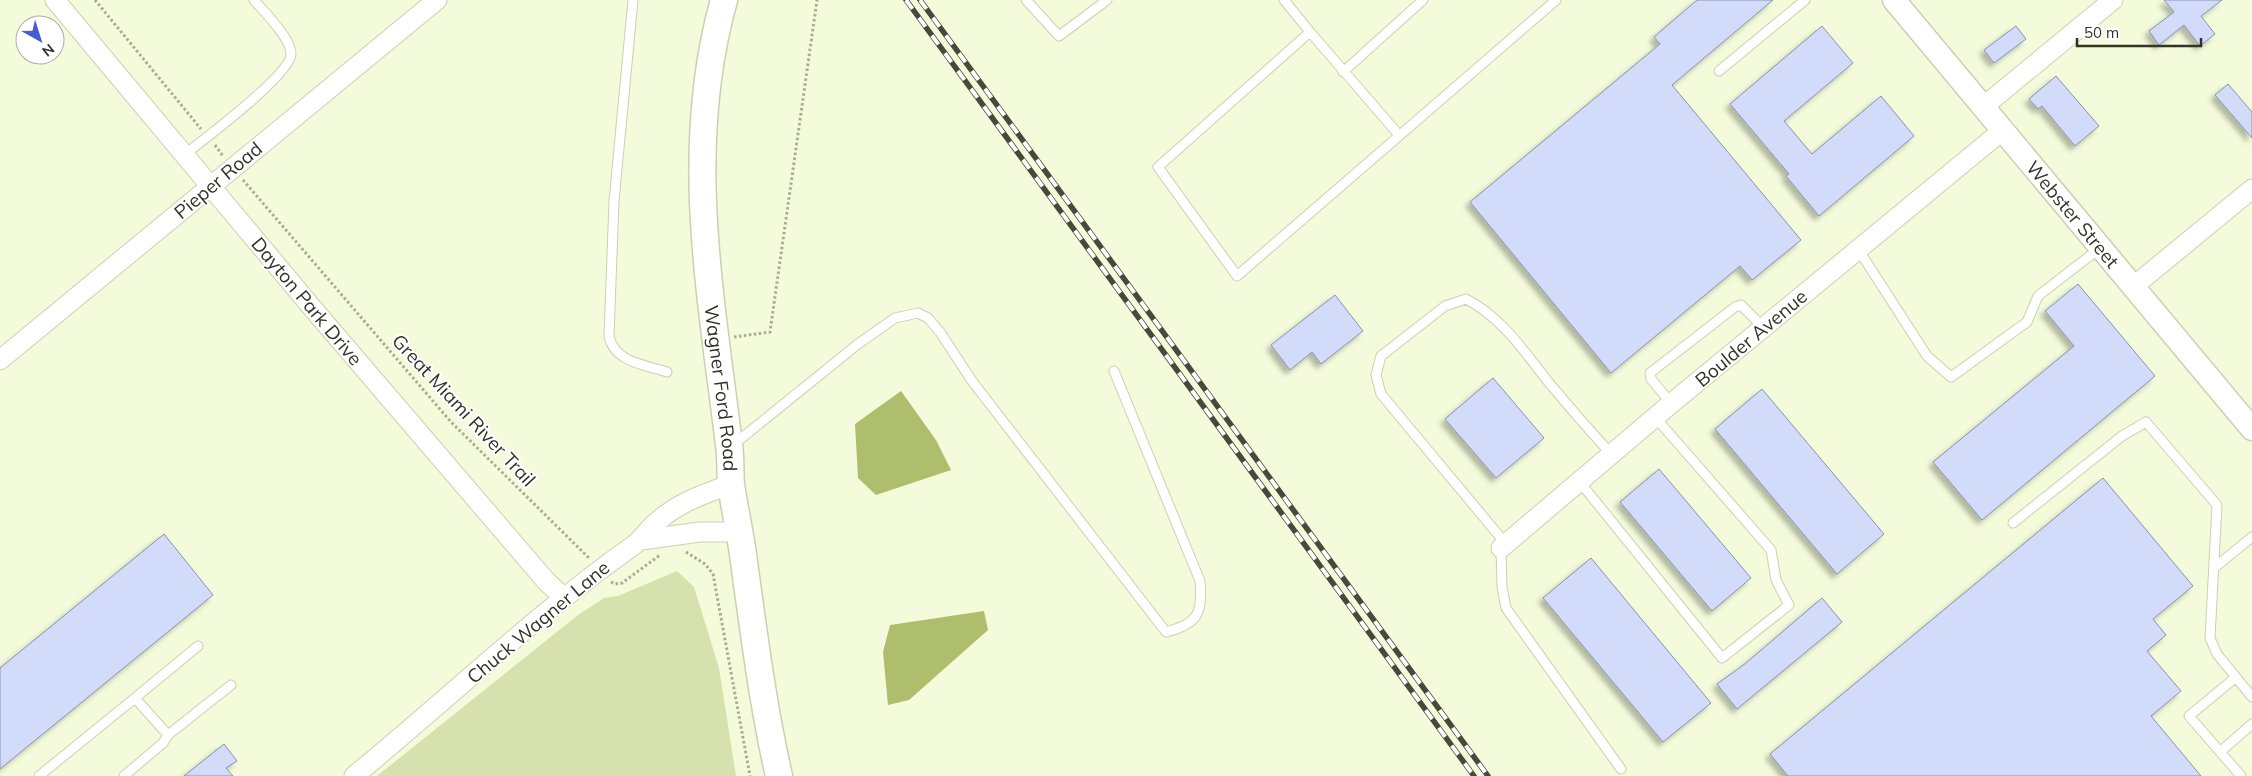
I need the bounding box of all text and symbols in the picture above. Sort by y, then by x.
north arrow [15,15,65,65]
scale bar [2077,15,2201,47]
text: 50 m [2084,23,2119,42]
text: N [38,40,58,60]
street label: Pieper Road [169,136,267,224]
street label: Webster Street [2021,156,2125,273]
street label: Dayton Park Drive [246,232,368,370]
street label: Boulder Avenue [1690,284,1812,392]
street label: Wagner Ford Road [699,304,742,471]
street label: Great Miami River Trail [387,329,541,491]
street label: Chuck Wagner Lane [462,555,614,689]

